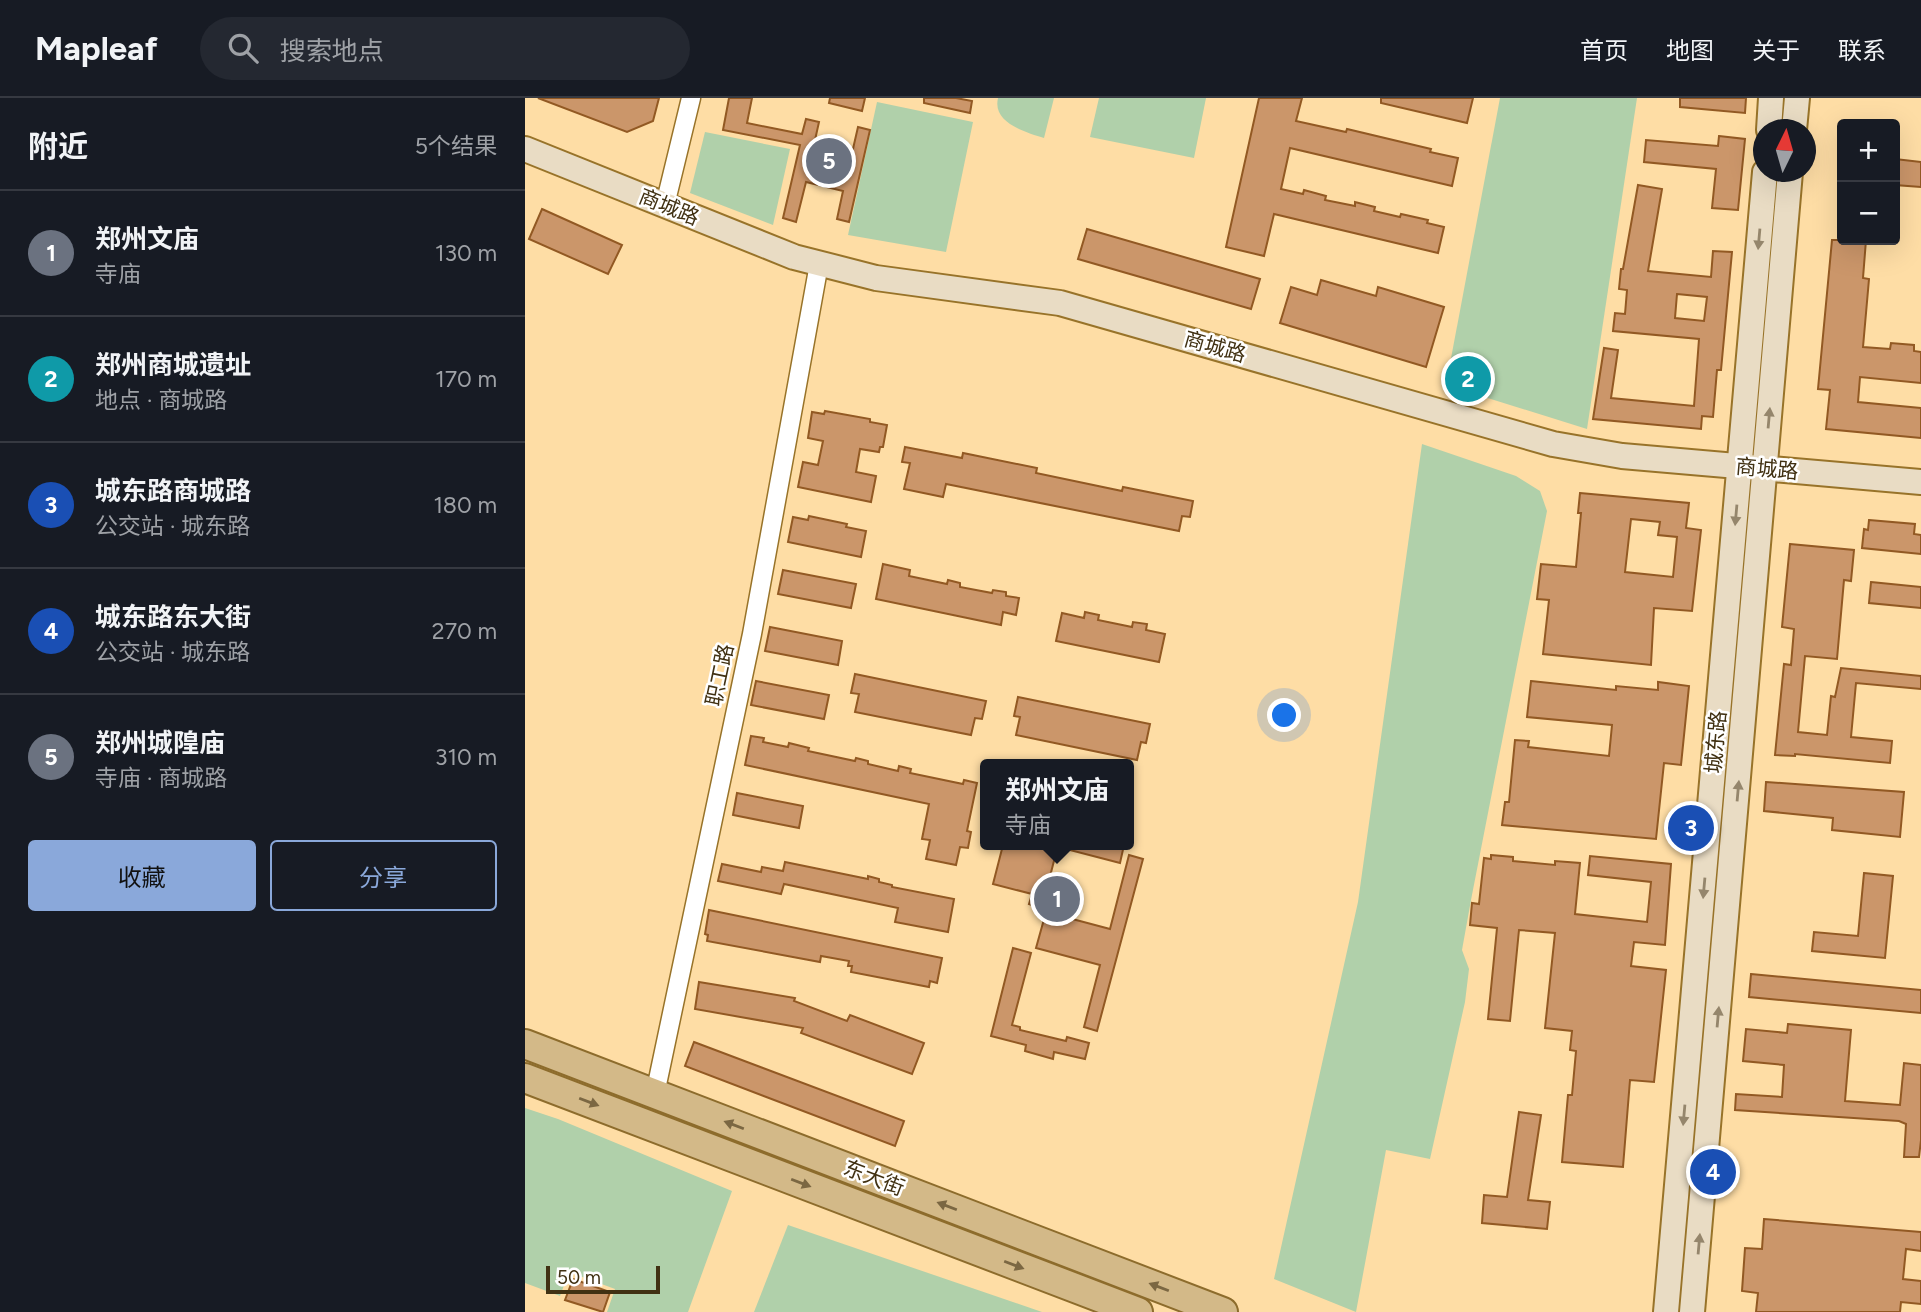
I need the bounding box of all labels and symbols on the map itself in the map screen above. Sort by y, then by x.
north arrow [1753,119,1816,182]
pin: 5 [806,135,852,187]
street label: 商城路 [635,183,703,230]
one-way arrow [1753,229,1764,251]
street label: 商城路 [1181,326,1249,367]
pin: 2 [1445,353,1491,405]
one-way arrow [1764,406,1775,428]
street label: 商城路 [1735,453,1800,484]
one-way arrow [1730,504,1741,526]
street label: 职工路 [701,641,738,708]
your location [1267,698,1301,732]
street label: 城东路 [1700,709,1731,774]
one-way arrow [1733,780,1744,802]
pin: 3 [1668,802,1714,854]
pin: 1 [1034,873,1080,925]
one-way arrow [1698,877,1709,899]
one-way arrow [1713,1006,1724,1028]
one-way arrow [578,1097,599,1108]
one-way arrow [1678,1104,1689,1126]
one-way arrow [724,1119,745,1130]
pin: 4 [1690,1146,1736,1198]
street label: 东大街 [840,1155,908,1200]
one-way arrow [791,1178,812,1189]
one-way arrow [936,1200,957,1211]
one-way arrow [1694,1233,1705,1255]
one-way arrow [1003,1259,1024,1270]
scale bar [546,1263,660,1295]
one-way arrow [1149,1282,1170,1293]

